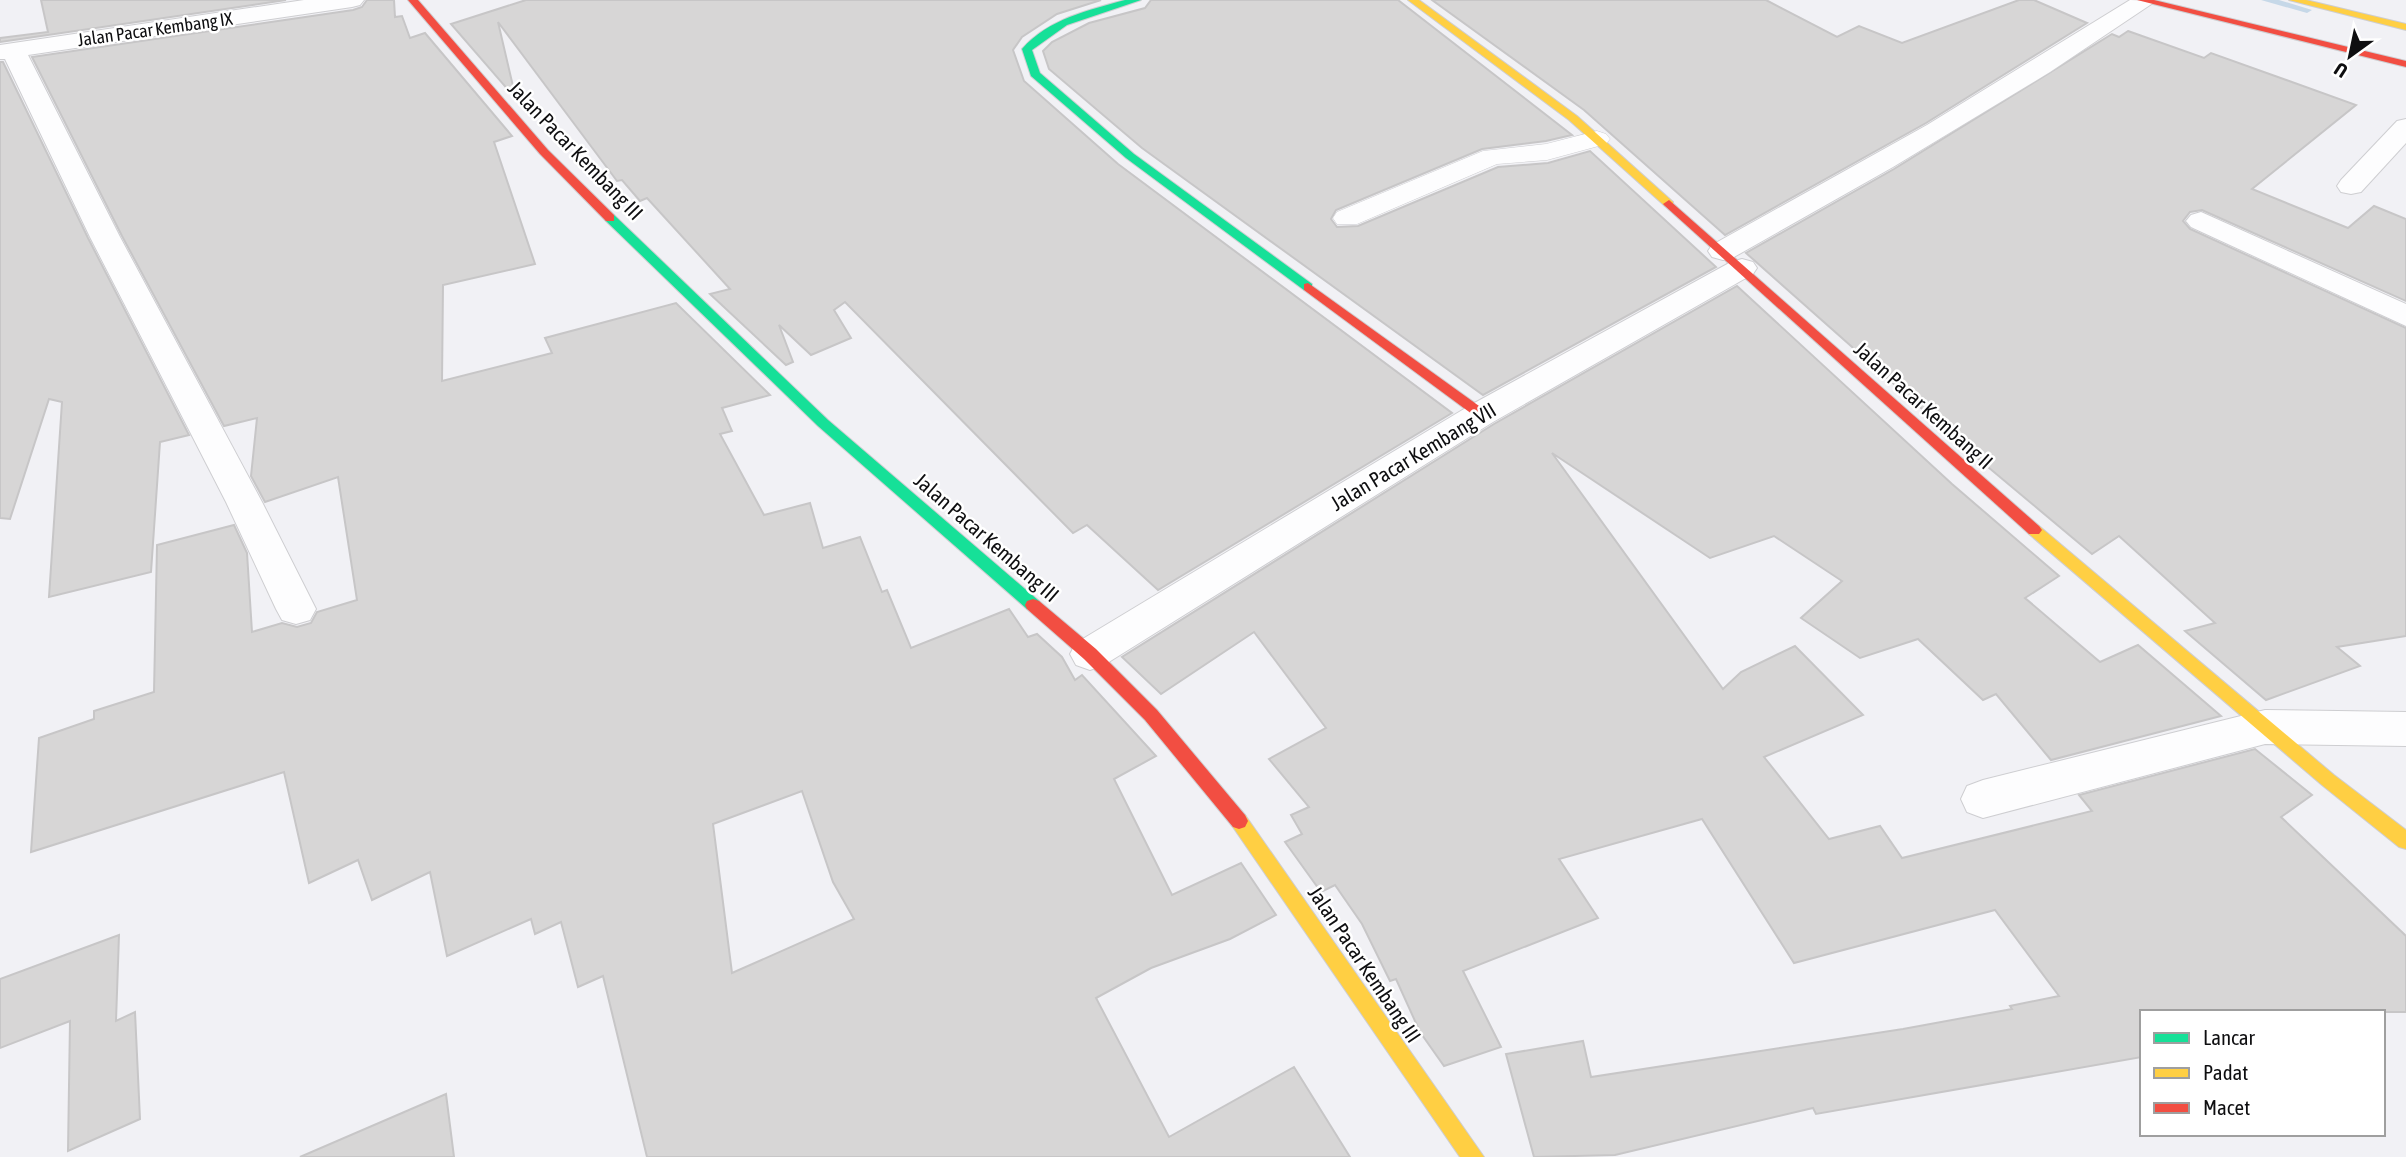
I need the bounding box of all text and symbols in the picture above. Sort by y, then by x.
street label: Jalan Pacar Kembang IX [76,8,235,50]
north arrow [2315,21,2385,91]
text: U [2330,58,2351,83]
street label: Jalan Pacar Kembang III [504,76,648,224]
street label: Jalan Pacar Kembang II [1850,336,1998,474]
street label: Jalan Pacar Kembang VII [1326,397,1500,515]
street label: Jalan Pacar Kembang III [910,468,1064,606]
street label: Jalan Pacar Kembang III [1304,881,1426,1047]
legend [2140,1010,2385,1136]
text: Lancar [2203,1025,2256,1049]
text: Padat [2203,1060,2248,1084]
text: Macet [2203,1095,2250,1119]

